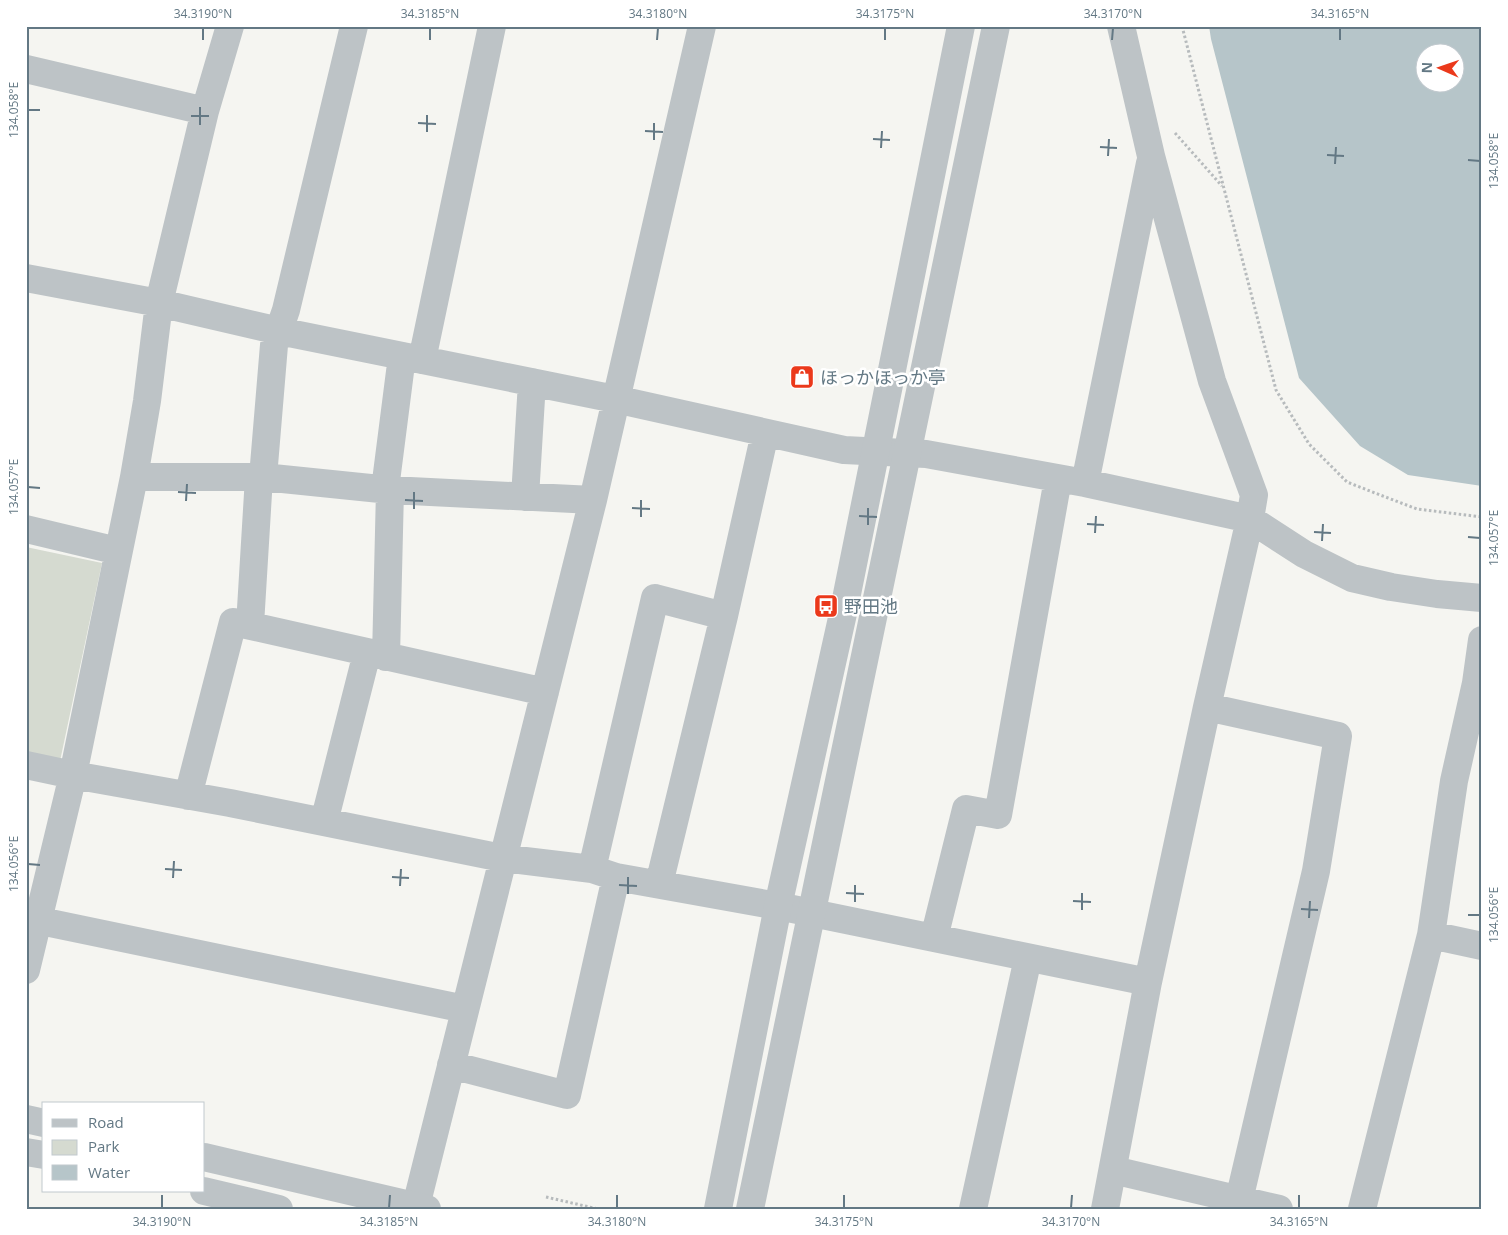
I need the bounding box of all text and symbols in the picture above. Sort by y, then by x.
text: 34.3190°N [174,5,232,22]
text: 34.3185°N [401,5,459,22]
text: 34.3180°N [629,5,687,22]
text: 34.3175°N [856,5,914,22]
text: 34.3170°N [1084,5,1142,22]
text: 34.3165°N [1311,5,1369,22]
north arrow [1416,42,1466,92]
text: N [1417,62,1436,74]
text: 134.058°E [5,82,22,138]
text: 134.058°E [1485,133,1502,189]
shop icon: ほっかほっか亭 [789,364,815,390]
place label: ほっかほっか亭 [820,365,946,389]
text: 134.057°E [5,459,22,515]
text: 134.057°E [1485,510,1502,566]
bus stop icon: 野田池 [813,593,839,619]
place label: 野田池 [844,594,898,618]
text: 134.056°E [5,836,22,892]
text: 134.056°E [1485,887,1502,943]
legend [42,1102,205,1192]
text: Road [88,1112,124,1132]
text: Park [88,1136,119,1156]
text: Water [88,1162,130,1182]
text: 34.3190°N [133,1213,191,1230]
text: 34.3185°N [360,1213,418,1230]
text: 34.3180°N [588,1213,646,1230]
text: 34.3175°N [815,1213,873,1230]
text: 34.3170°N [1042,1213,1100,1230]
text: 34.3165°N [1270,1213,1328,1230]

